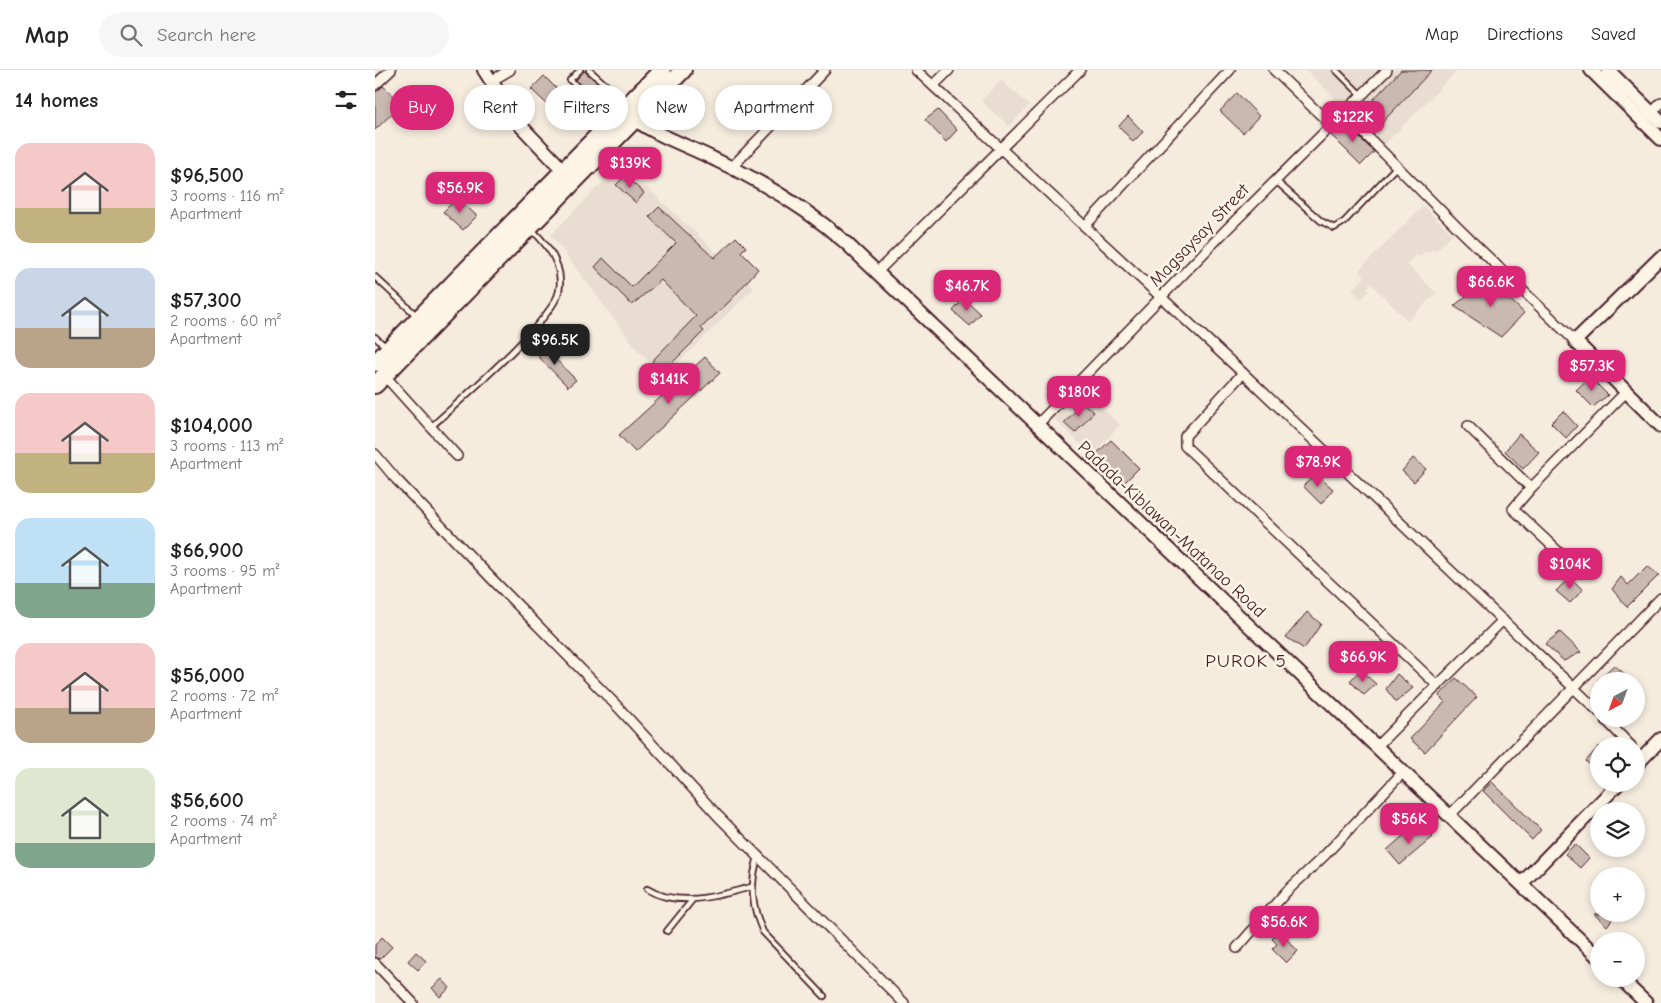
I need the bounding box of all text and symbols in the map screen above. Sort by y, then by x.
search box [99,12,449,57]
text: Map [25,21,69,49]
icon: search [117,21,145,49]
text: Search here [157,24,256,46]
text: Map [1425,24,1459,45]
text: Directions [1487,24,1563,45]
text: Saved [1591,24,1636,45]
chip: Buy [390,85,454,130]
chip: Rent [464,85,535,130]
chip: Filters [545,85,628,130]
chip: New [638,85,705,130]
chip: Apartment [715,85,832,130]
icon: filters [332,86,360,114]
text: 14 homes [15,88,98,112]
pin: $122K [1318,100,1388,143]
text: $122K [1333,108,1373,126]
pin: $139K [595,146,665,189]
text: $139K [609,154,651,172]
icon: home [55,163,115,223]
text: $96,500 [170,163,244,187]
pin: $56.9K [419,172,501,214]
text: $56.9K [437,179,483,197]
street label: Magsaysay Street [1145,179,1254,291]
text: 3 rooms · 116 m² [170,187,284,205]
text: Apartment [170,205,242,223]
pin: $66.6K [1450,266,1532,308]
pin: $46.7K [926,270,1008,312]
text: $66.6K [1468,273,1514,291]
text: $46.7K [945,277,989,295]
icon: home [55,288,115,348]
text: $57,300 [170,288,242,312]
text: 2 rooms · 60 m² [170,312,281,330]
pin: $96.5K [514,324,596,366]
text: Apartment [170,330,242,348]
text: $96.5K [532,331,578,349]
pin: $57.3K [1551,350,1633,392]
text: $57.3K [1569,357,1615,375]
pin: $141K [634,362,704,405]
text: $141K [650,370,688,388]
pin: $180K [1044,376,1114,418]
text: $180K [1058,383,1100,401]
icon: home [55,413,115,473]
text: $104,000 [170,413,253,437]
text: 3 rooms · 113 m² [170,437,283,455]
street label: Padada-Kiblawan-Matanao Road [1073,437,1270,622]
pin: $78.9K [1277,446,1359,488]
text: $78.9K [1296,453,1340,471]
text: Apartment [170,455,242,473]
icon: home [55,538,115,598]
text: $66,900 [170,538,244,562]
pin: $104K [1535,548,1605,590]
text: $104K [1549,555,1591,573]
text: 3 rooms · 95 m² [170,562,280,580]
text: Apartment [170,580,242,598]
pin: $66.9K [1322,640,1404,683]
text: $66.9K [1340,648,1386,666]
district label: PUROK 5 [1205,650,1287,672]
icon: home [55,663,115,723]
text: $56,000 [170,663,245,687]
north arrow [1590,672,1645,728]
map controls [1590,672,1645,987]
text: 2 rooms · 72 m² [170,687,279,705]
text: Apartment [170,705,242,723]
button: locate [1590,737,1645,792]
icon: home [55,788,115,848]
text: $56,600 [170,788,244,812]
pin: $56K [1379,802,1439,845]
button: layers [1590,802,1645,857]
text: $56K [1391,810,1427,828]
text: 2 rooms · 74 m² [170,812,277,830]
text: Apartment [170,830,242,848]
button: + [1590,867,1645,922]
pin: $56.6K [1243,906,1325,948]
text: $56.6K [1261,913,1307,931]
button: − [1590,932,1645,987]

